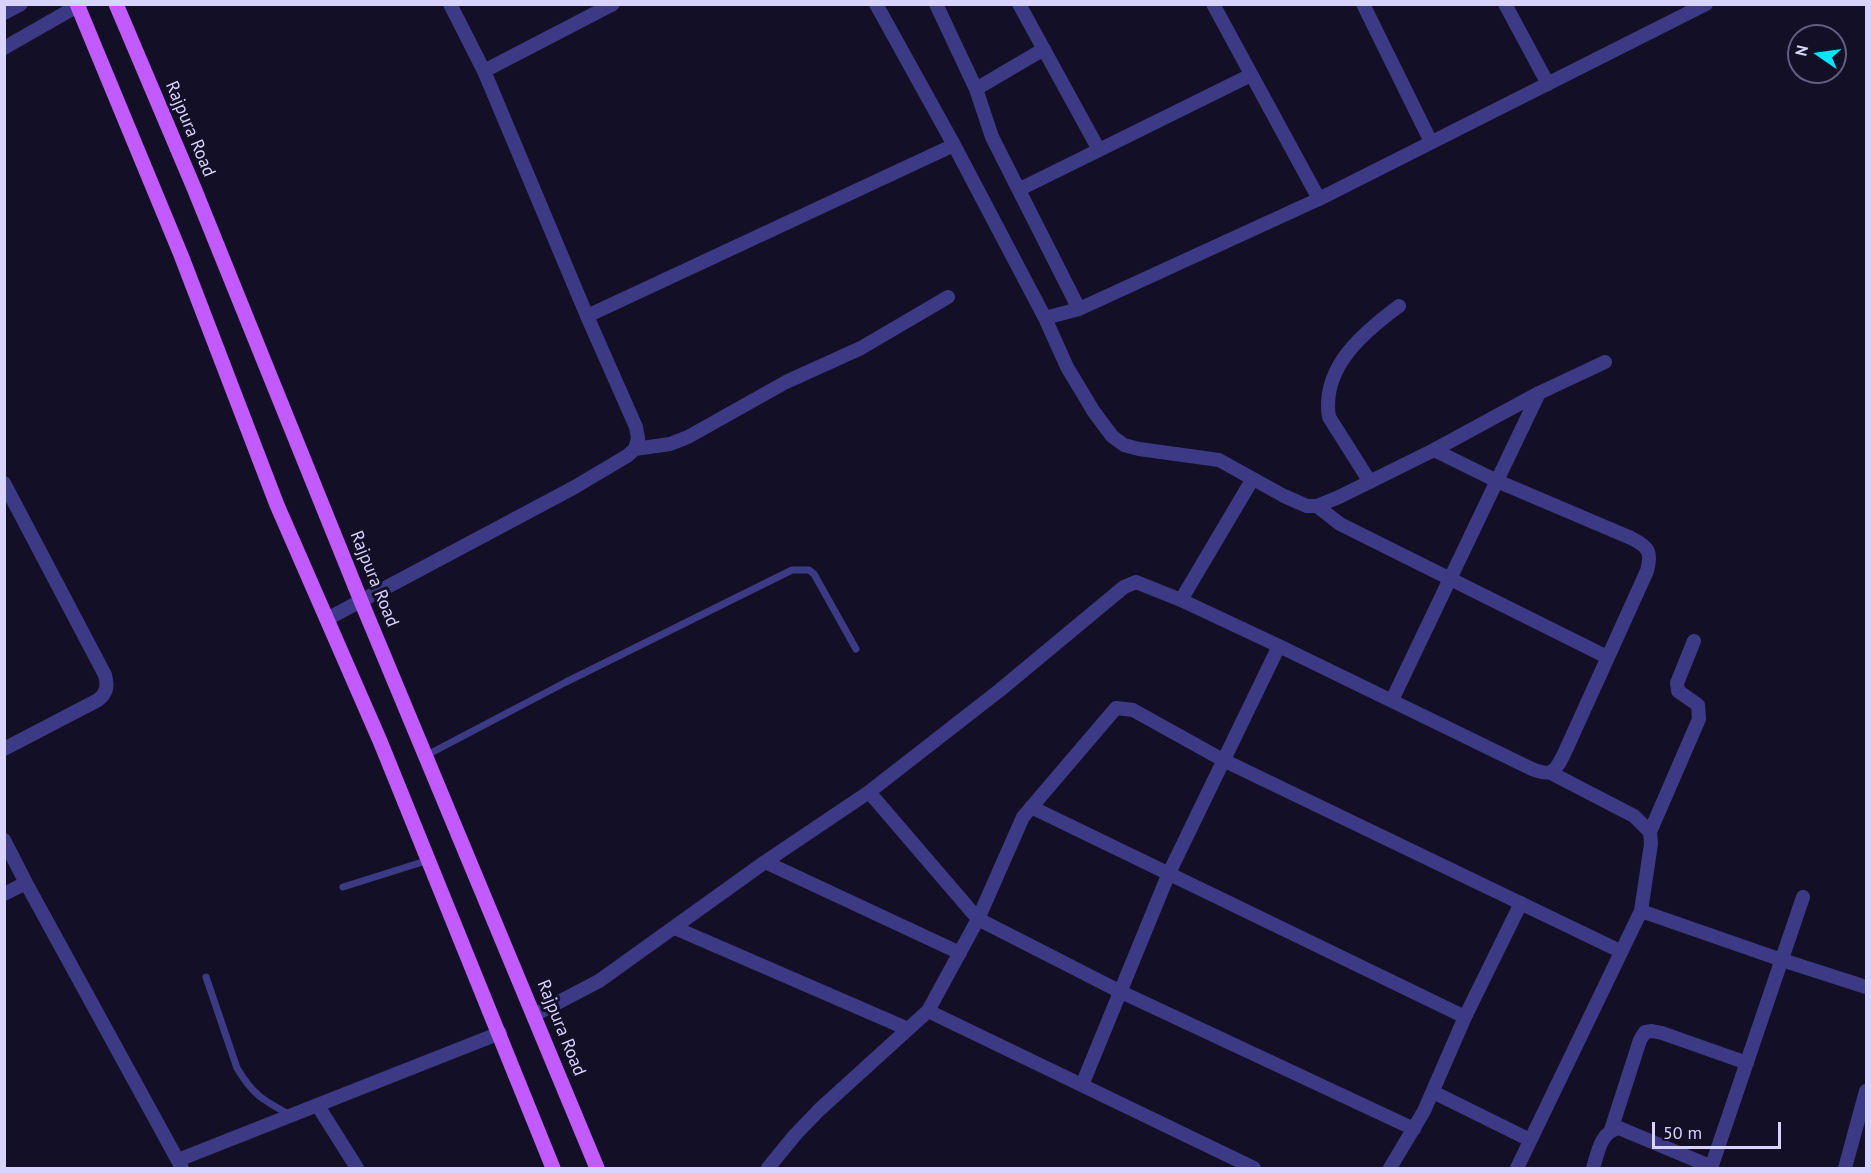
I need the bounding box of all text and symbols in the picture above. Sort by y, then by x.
north arrow [1787,24,1847,84]
text: N [1790,43,1812,58]
street label: Rajpura Road [160,78,220,180]
street label: Rajpura Road [345,528,403,630]
street label: Rajpura Road [532,977,590,1079]
scale bar [1655,1110,1784,1148]
text: 50 m [1663,1121,1702,1144]

